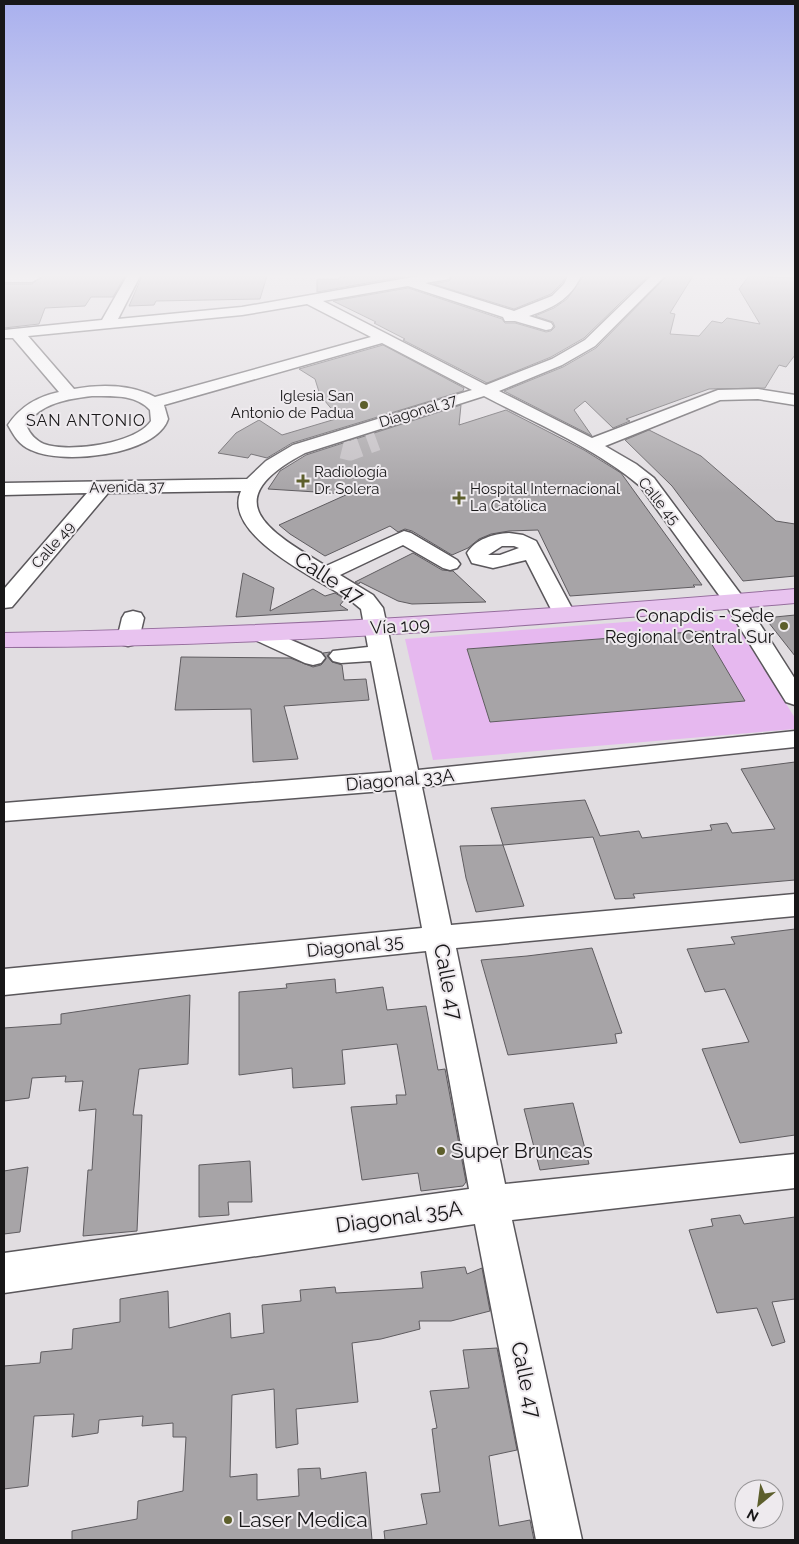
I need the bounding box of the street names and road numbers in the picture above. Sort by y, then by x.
street label: Diagonal 37 [377,391,459,431]
street label: Calle 45 [635,474,683,528]
street label: Avenida 37 [89,477,165,497]
street label: Calle 49 [28,518,78,572]
street label: Calle 47 [290,546,369,610]
street label: Vía 109 [369,613,431,638]
street label: Diagonal 33A [345,764,455,795]
street label: Diagonal 35 [306,930,405,961]
street label: Calle 47 [429,941,468,1023]
street label: Diagonal 35A [334,1195,464,1238]
street label: Calle 47 [506,1339,547,1421]

